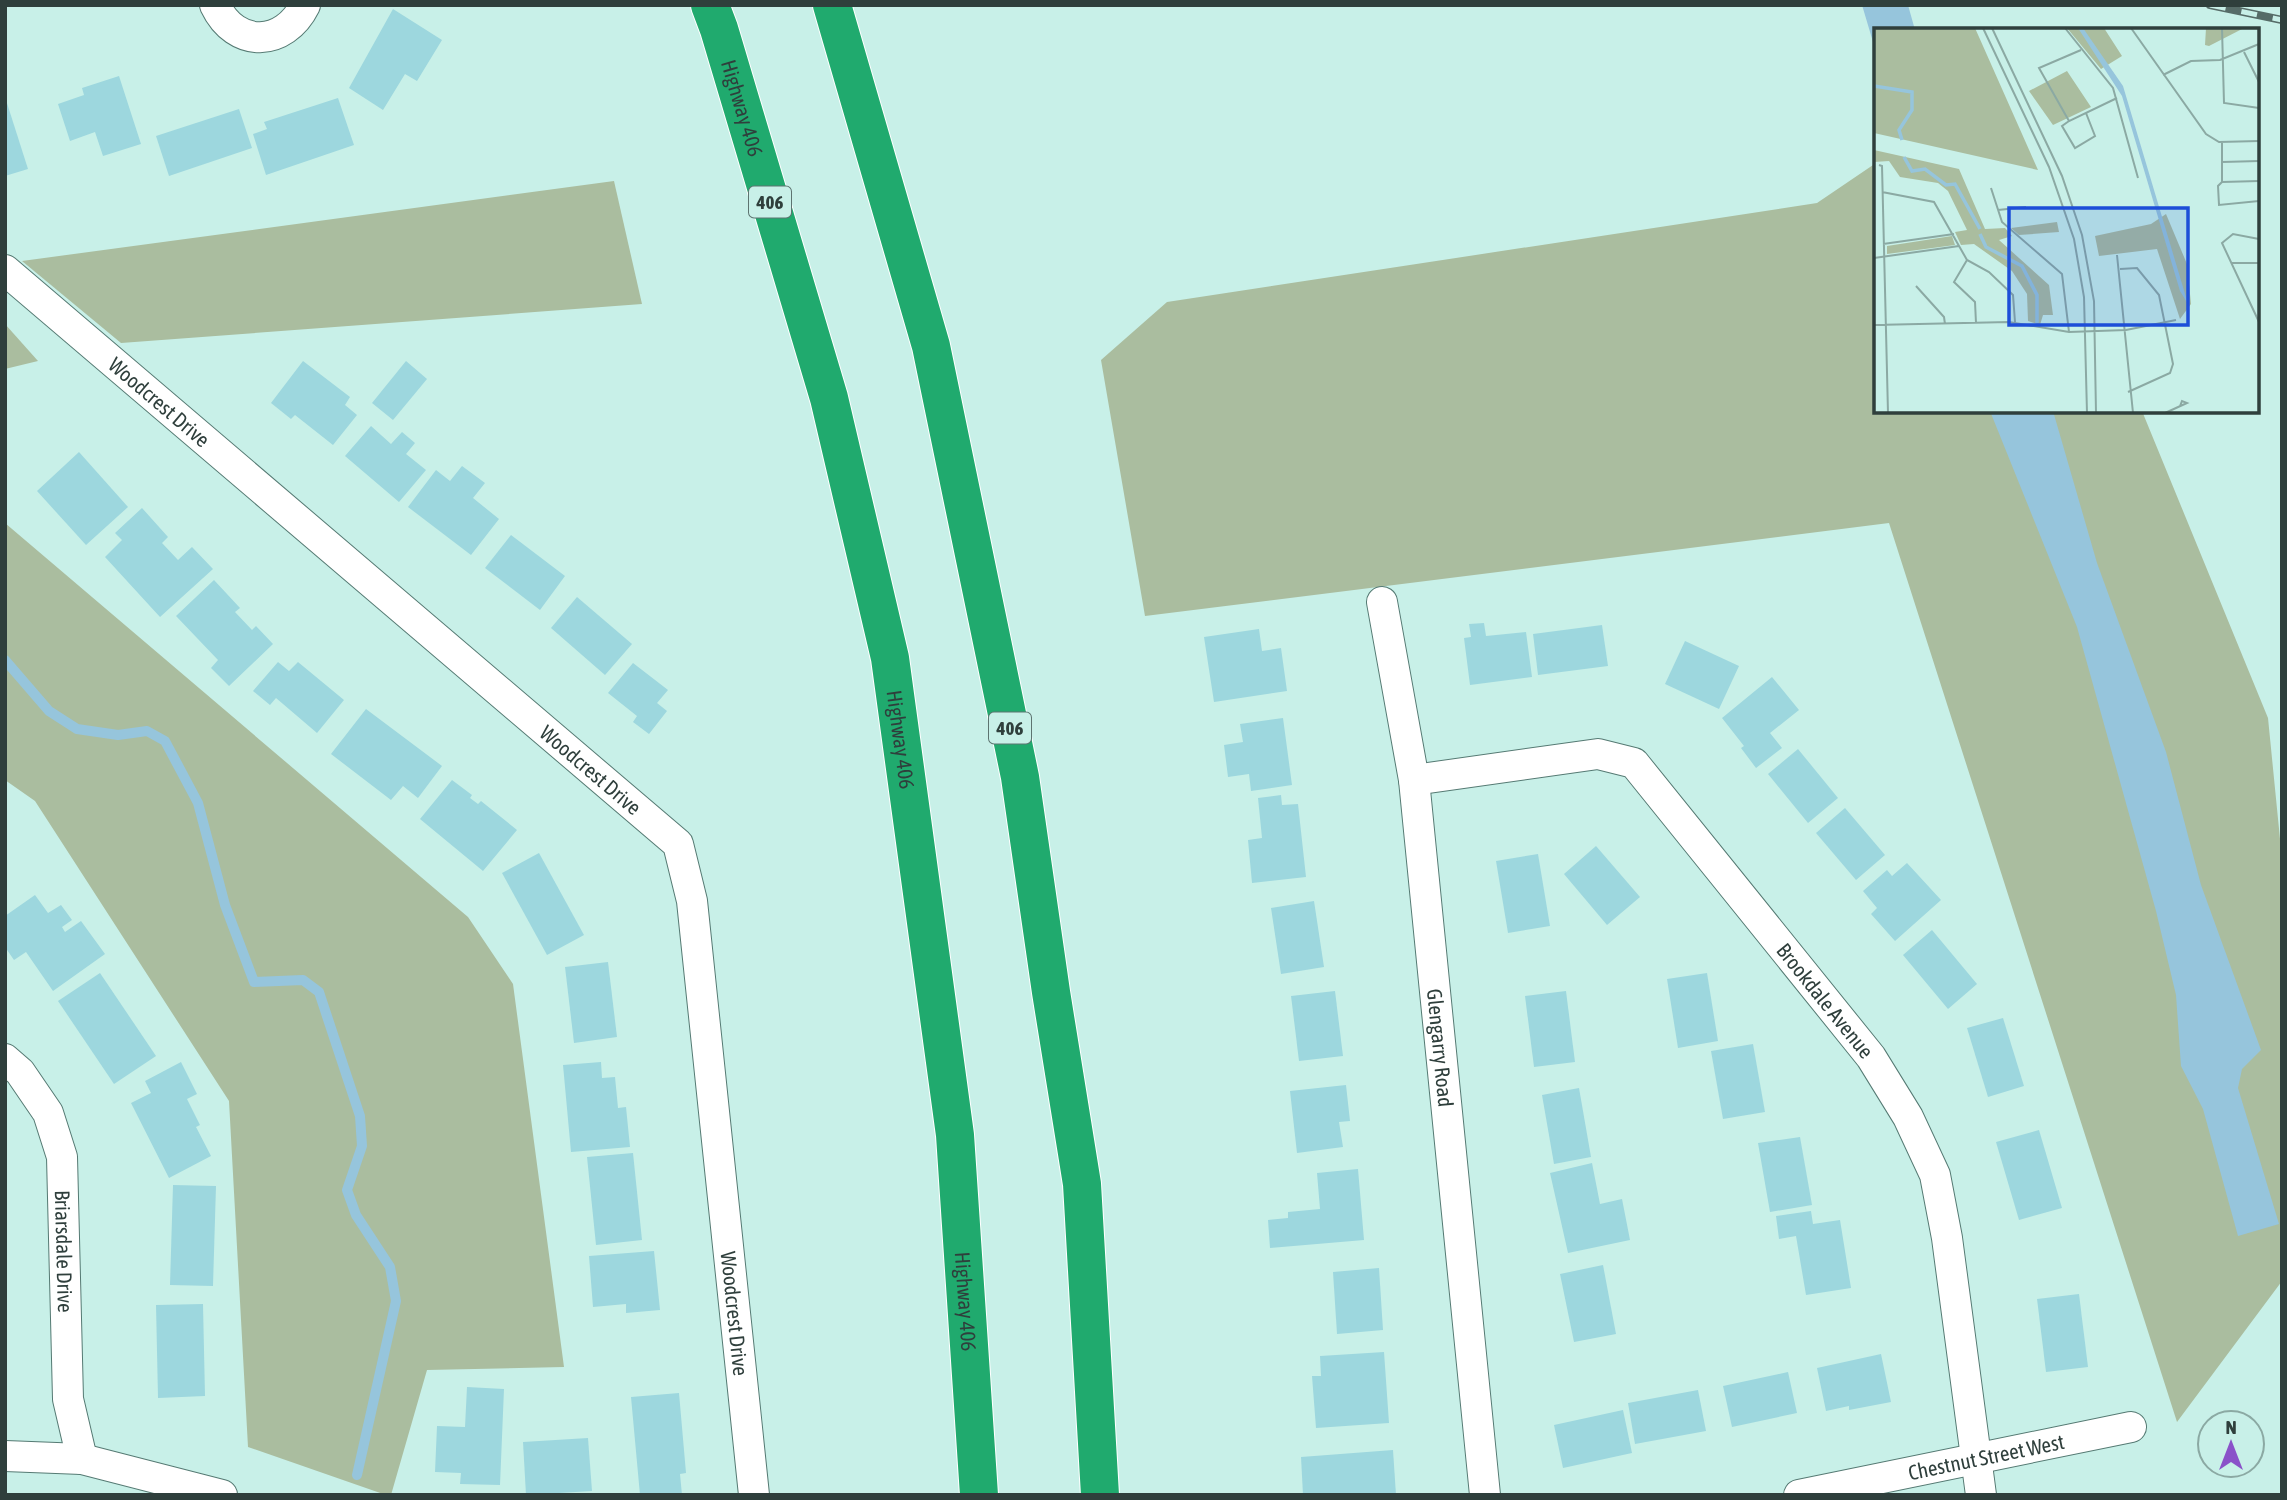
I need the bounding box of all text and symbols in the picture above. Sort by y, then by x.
inset map [1874,28,2259,413]
street label: Highway 406 [717,57,768,159]
road number: 406 [749,186,791,218]
street label: Woodcrest Drive [104,352,215,451]
street label: Highway 406 [882,689,920,791]
road number: 406 [989,712,1031,744]
street label: Woodcrest Drive [535,720,646,819]
street label: Brookdale Avenue [1772,938,1879,1063]
street label: Glengarry Road [1423,988,1458,1108]
street label: Briarsdale Drive [51,1190,78,1313]
street label: Woodcrest Drive [717,1250,753,1377]
street label: Highway 406 [951,1251,981,1352]
north arrow [2196,1409,2266,1479]
text: N [2225,1416,2237,1438]
street label: Chestnut Street West [1906,1429,2066,1484]

